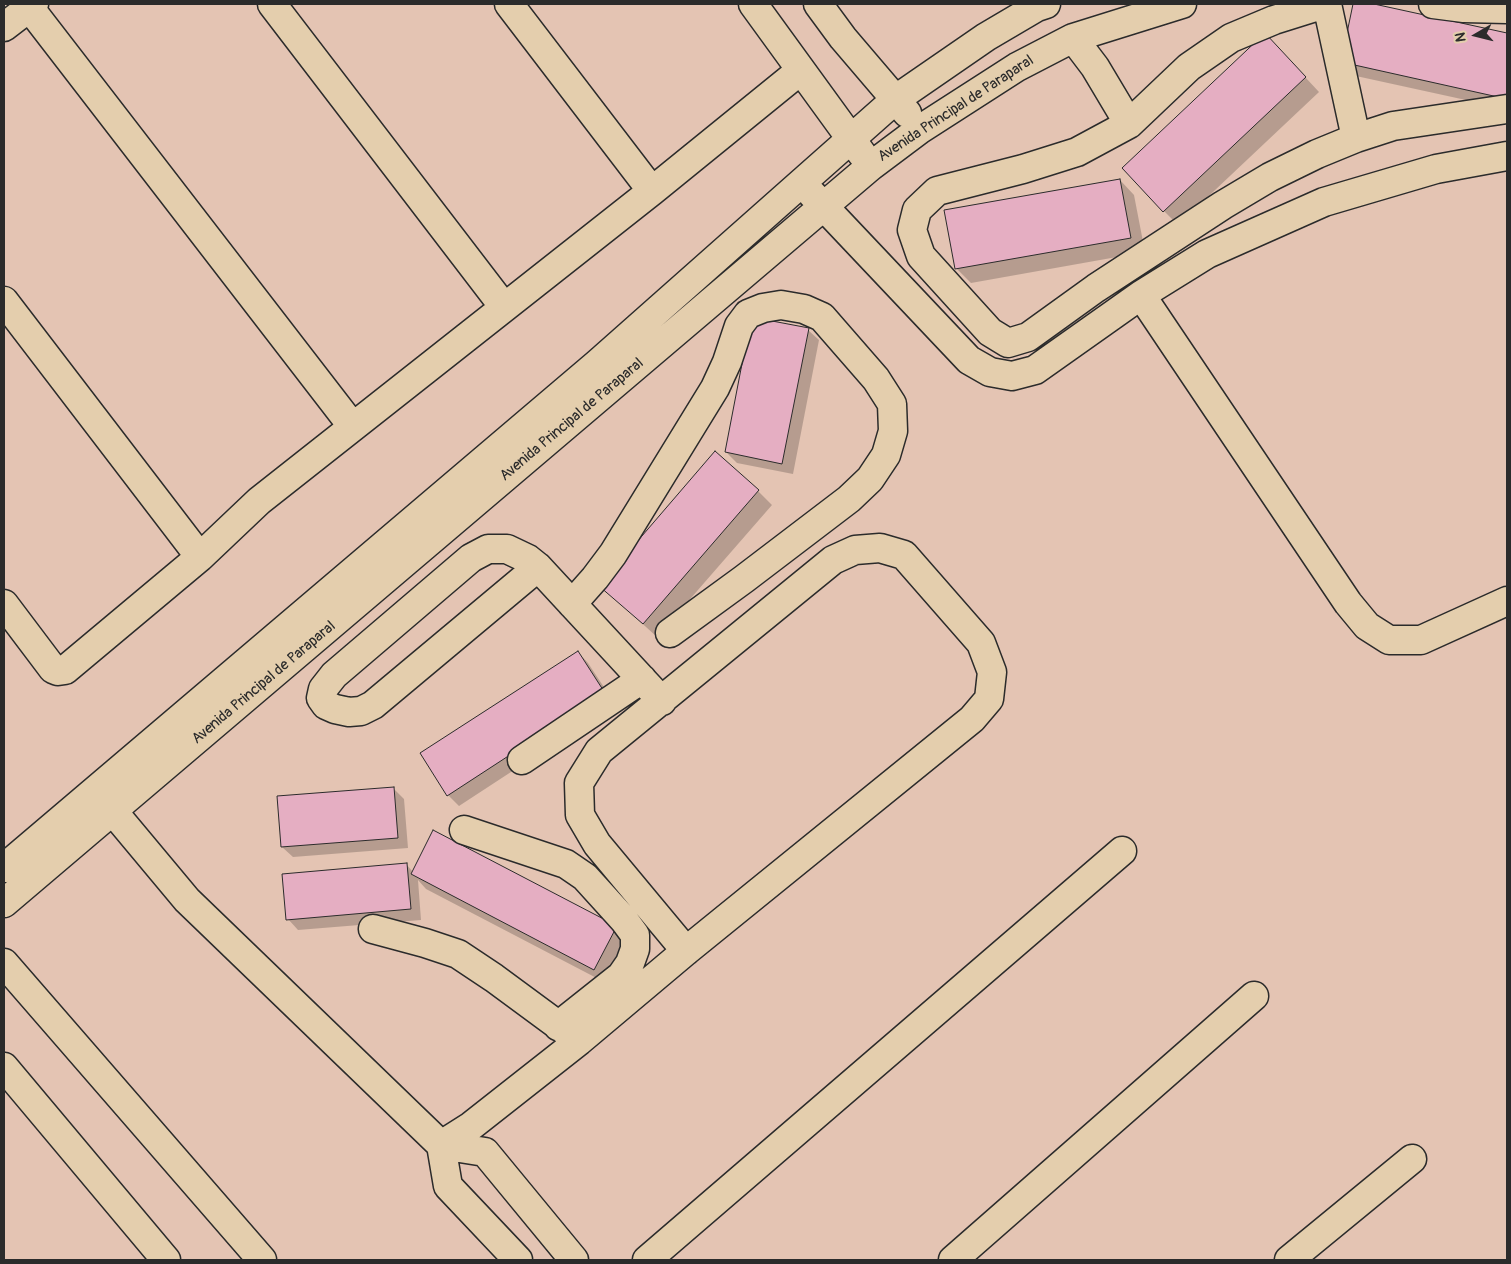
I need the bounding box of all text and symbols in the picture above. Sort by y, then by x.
north arrow [1451,10,1501,60]
text: N [1452,31,1470,43]
street label: Avenida Principal de Paraparal [875,52,1037,166]
street label: Avenida Principal de Paraparal [496,355,648,485]
street label: Avenida Principal de Paraparal [188,618,340,748]

